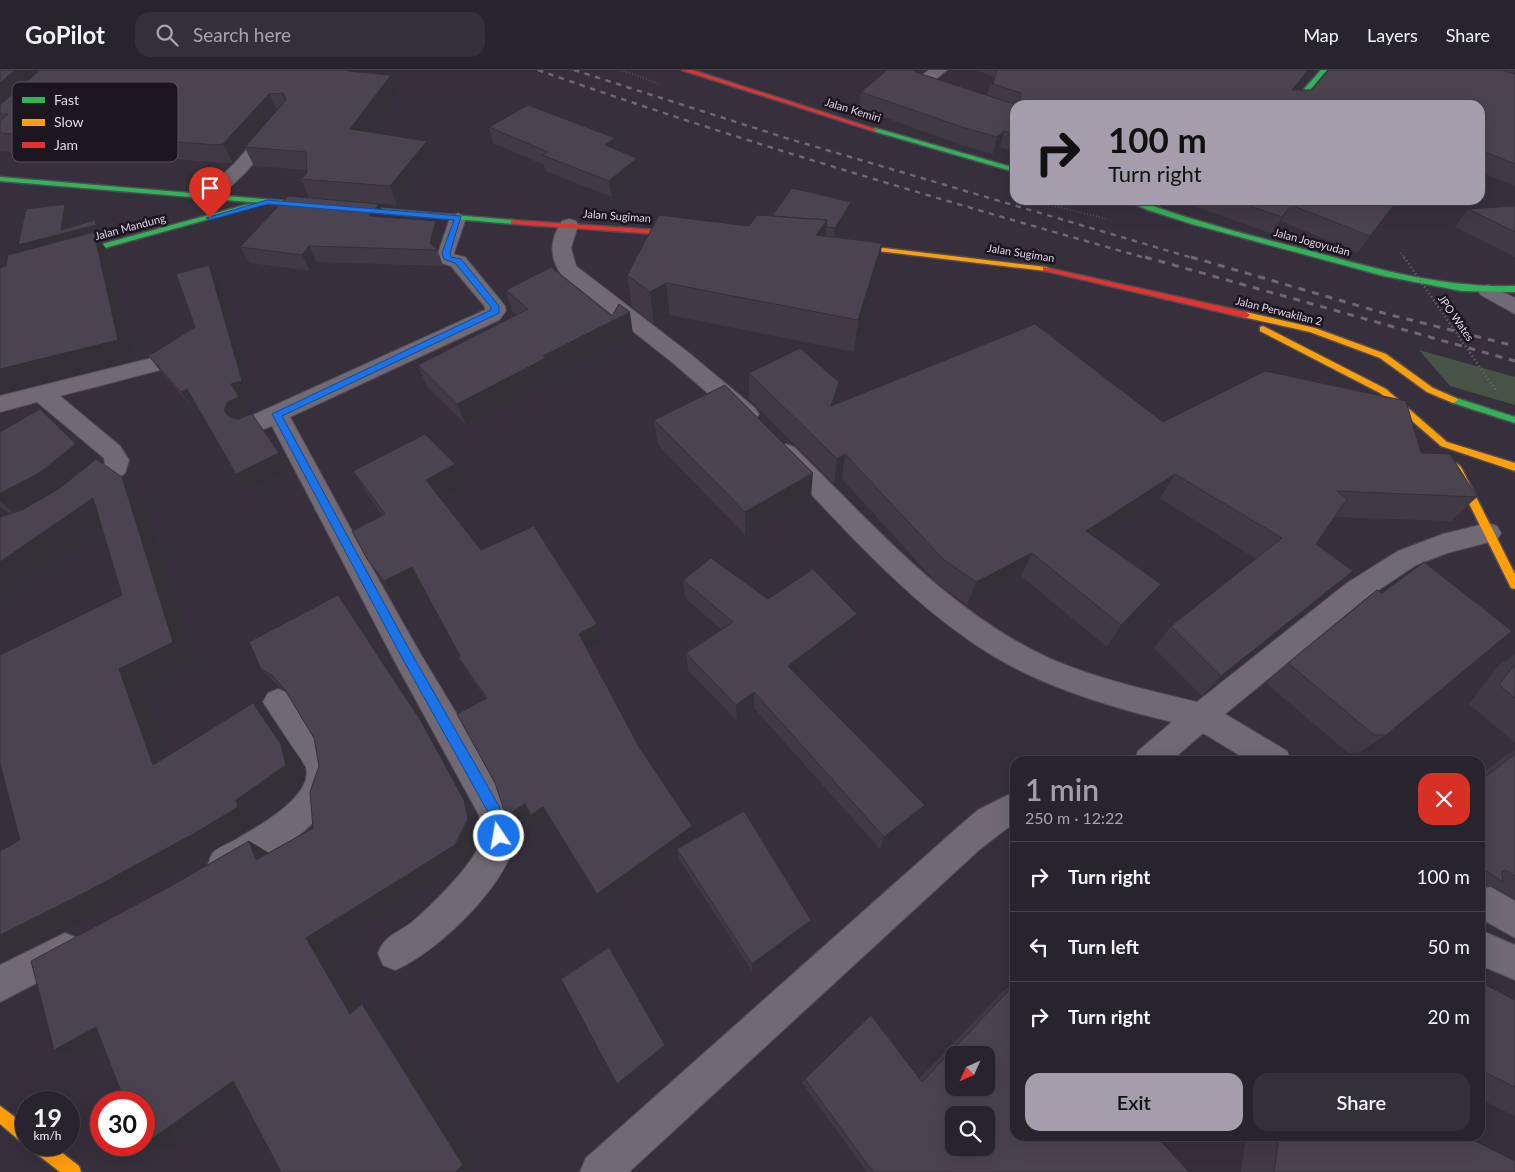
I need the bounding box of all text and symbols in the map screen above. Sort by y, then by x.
search box [135,12,485,57]
text: GoPilot [25,20,105,49]
icon: search [153,21,181,49]
text: Search here [193,23,291,46]
text: Map [1303,24,1339,46]
text: Layers [1367,24,1418,46]
text: Share [1446,24,1490,46]
legend [12,82,178,162]
text: Fast [54,91,79,108]
street label: Jalan Kemiri [824,95,883,124]
text: Slow [54,113,84,130]
text: 100 m [1108,118,1207,160]
icon: right [1025,120,1090,185]
text: Jam [54,136,78,153]
text: Turn right [1108,160,1202,187]
pin [189,167,231,218]
icon: arrive [196,174,224,202]
street label: Jalan Sugiman [583,207,651,224]
street label: Jalan Mandung [93,211,167,242]
street label: Jalan Jogoyudan [1273,225,1352,258]
street label: Jalan Sugiman [987,241,1056,264]
street label: JPO Wates [1436,292,1477,343]
street label: Jalan Perwakilan 2 [1235,293,1324,328]
text: 1 min [1025,771,1099,807]
button: close [1418,773,1470,825]
text: 250 m · 12:22 [1025,808,1124,827]
position arrow [472,809,524,861]
icon: right [1025,863,1053,891]
text: Turn right [1068,865,1150,888]
text: 100 m [1416,865,1470,888]
icon: left [1025,933,1053,961]
text: Turn left [1068,935,1139,958]
text: 50 m [1427,935,1470,958]
icon: right [1025,1003,1053,1031]
text: Turn right [1068,1005,1150,1028]
text: 20 m [1427,1005,1470,1028]
north arrow [945,1046,995,1096]
map controls [945,1046,995,1156]
button: Exit [1025,1073,1243,1131]
button: Share [1253,1073,1470,1131]
speed limit sign: 30 [90,1091,155,1156]
text: 19 [33,1102,62,1132]
button: search [945,1106,995,1156]
text: km/h [33,1128,62,1143]

